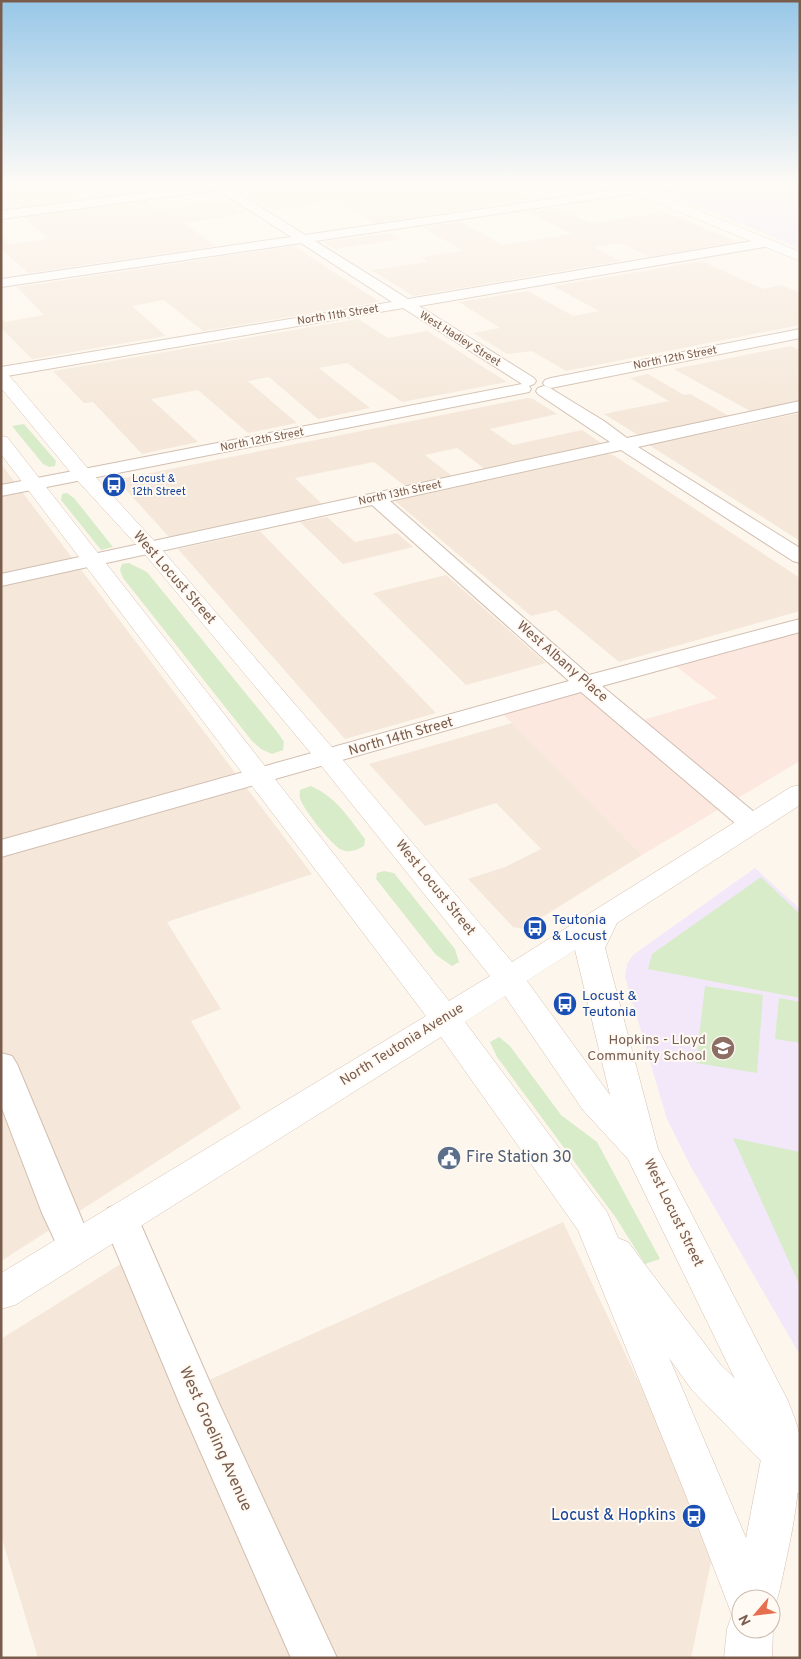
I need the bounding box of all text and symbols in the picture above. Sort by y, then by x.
street label: North 11th Street [296,302,380,328]
street label: West Hadley Street [417,308,503,370]
street label: North 12th Street [632,343,718,373]
street label: North 12th Street [219,425,305,455]
bus stop icon: Locust & 12th Street [101,472,127,498]
place label: Locust & 12th Street [132,472,186,499]
street label: North 13th Street [357,477,443,509]
street label: West Locust Street [129,528,219,628]
street label: West Albany Place [513,618,611,706]
street label: North 14th Street [347,714,455,760]
street label: West Locust Street [391,837,479,939]
place label: Teutonia & Locust [552,912,607,945]
bus stop icon: Teutonia & Locust [522,915,548,941]
place label: Locust & Teutonia [582,988,638,1021]
bus stop icon: Locust & Teutonia [552,991,578,1017]
street label: North Teutonia Avenue [337,1000,467,1090]
place label: Hopkins - Lloyd Community School [587,1032,706,1065]
school or university icon: Hopkins - Lloyd Community School [710,1035,736,1061]
public building icon: Fire Station 30 [436,1145,462,1171]
place label: Fire Station 30 [466,1148,572,1168]
street label: West Locust Street [639,1156,707,1270]
street label: West Groeling Avenue [174,1363,256,1515]
bus stop icon: Locust & Hopkins [681,1503,707,1529]
place label: Locust & Hopkins [551,1506,676,1526]
north arrow [731,1589,781,1639]
text: N [736,1611,756,1628]

